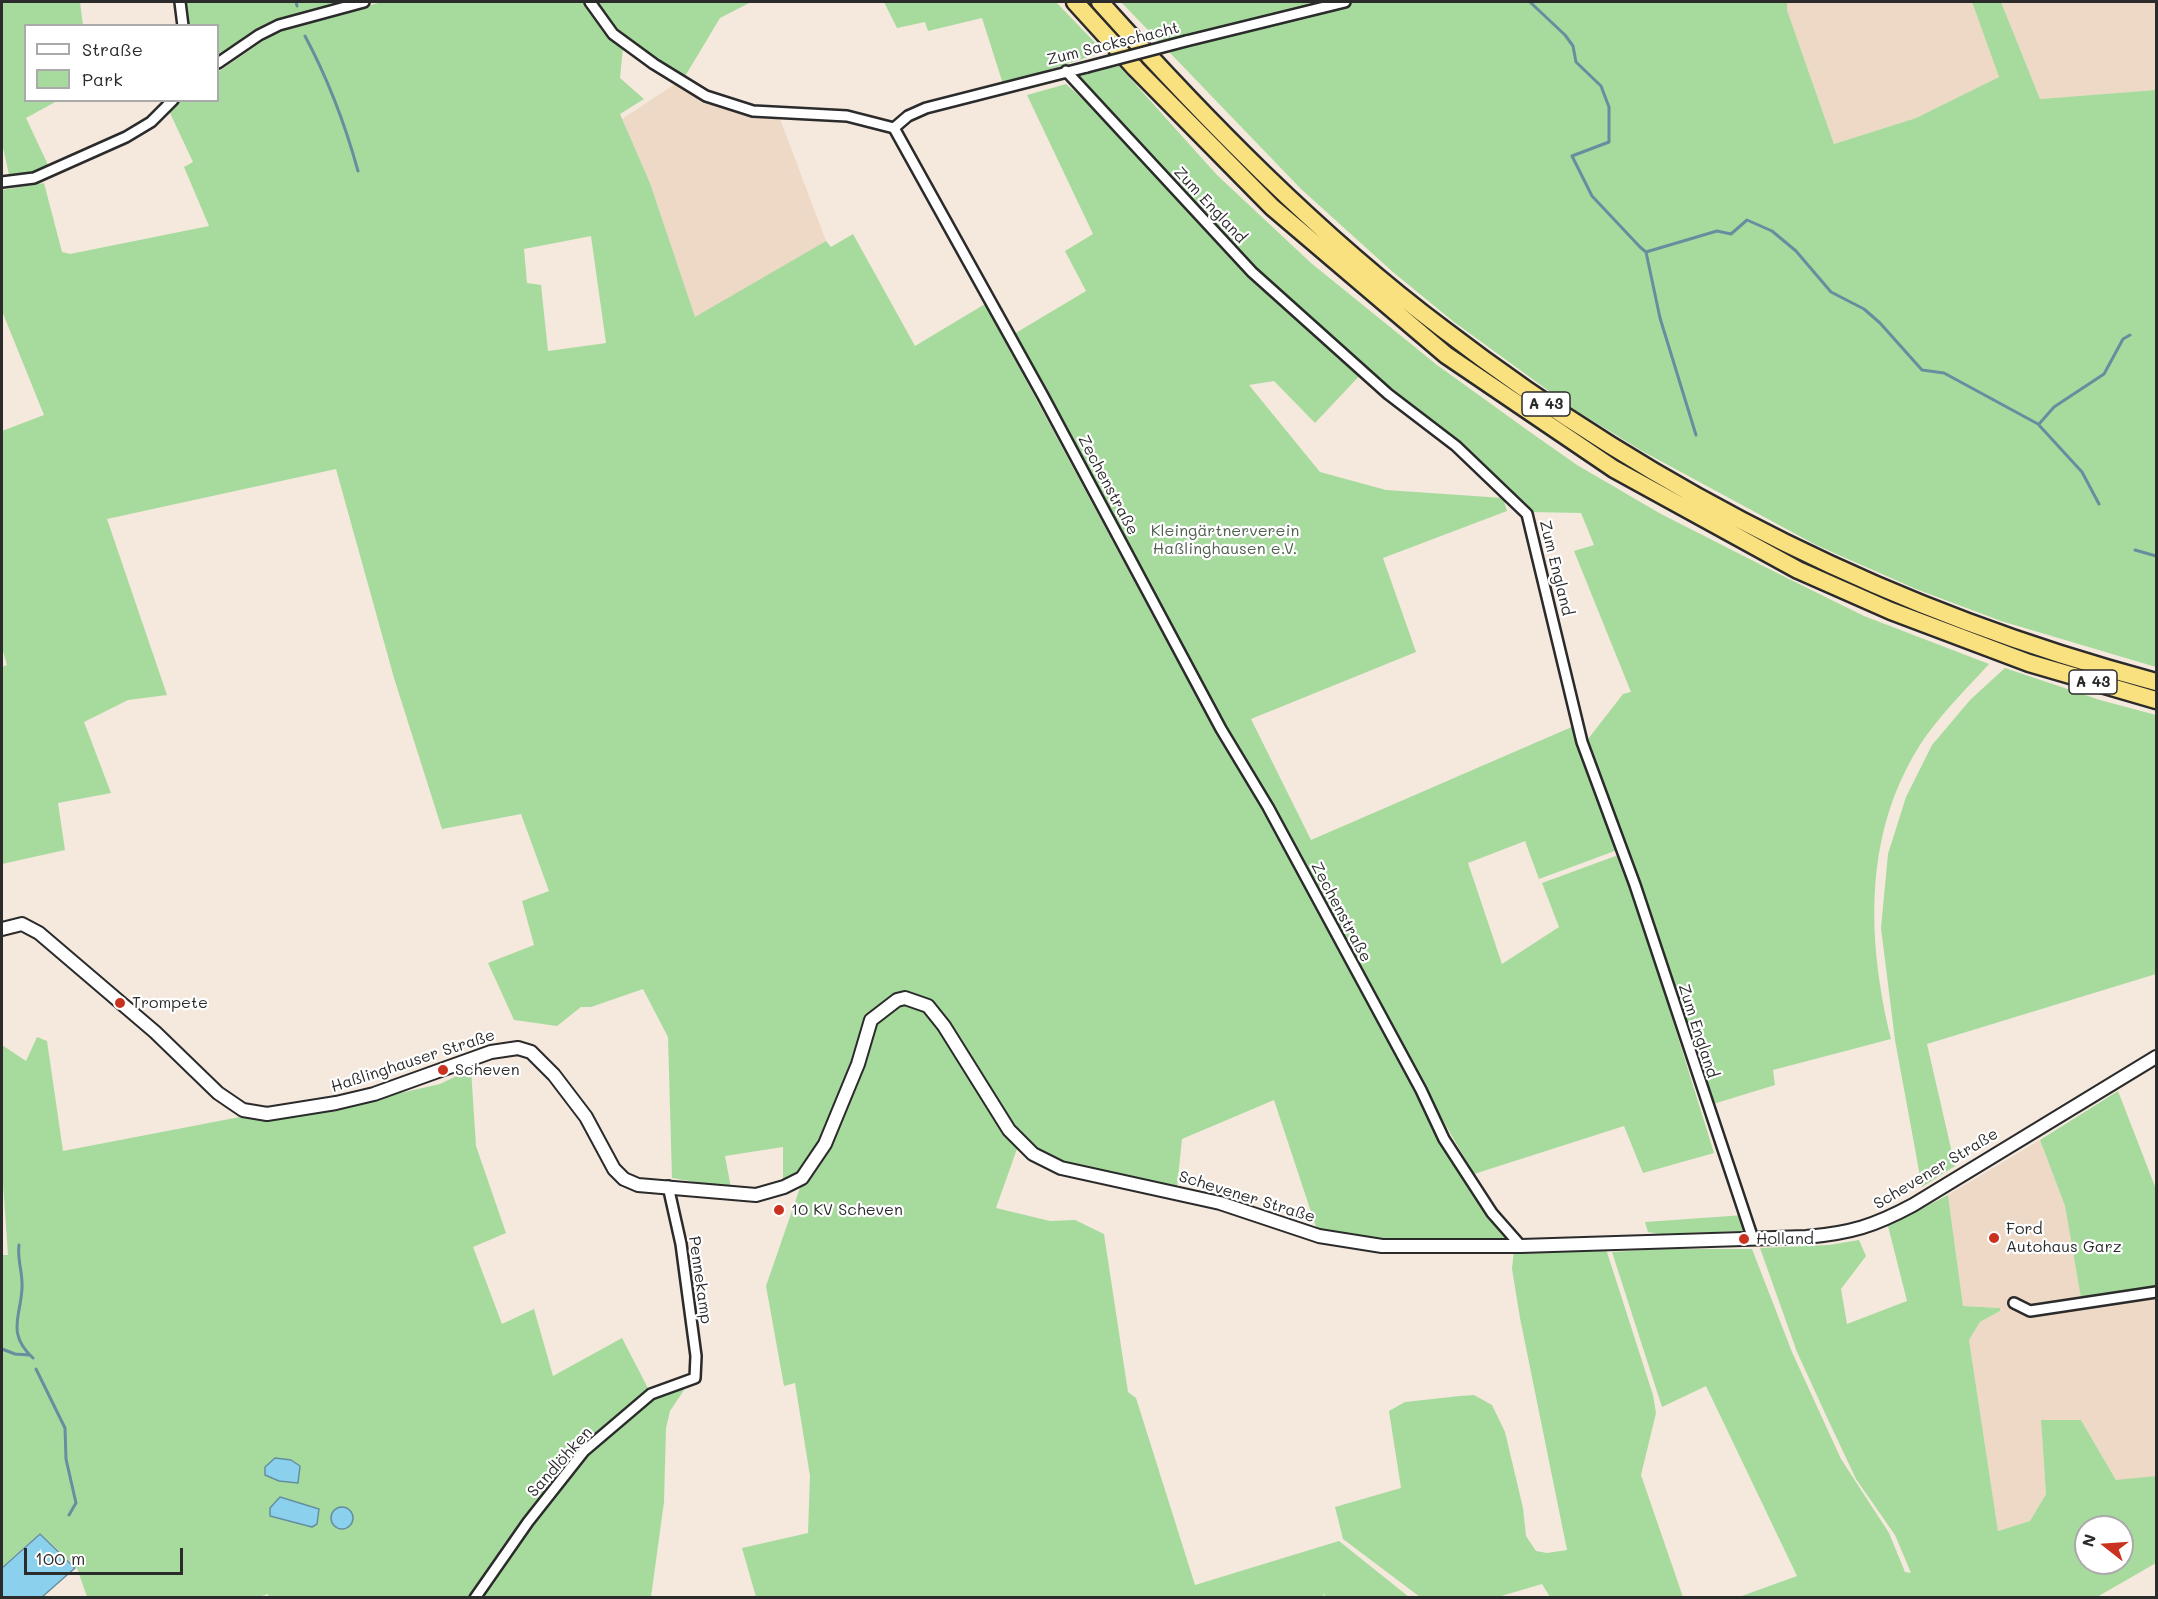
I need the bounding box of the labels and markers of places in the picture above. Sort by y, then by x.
place label: Trompete [132,993,208,1013]
marker: Trompete [113,996,127,1010]
place label: Scheven [455,1060,520,1080]
marker: Scheven [436,1063,450,1077]
place label: 10 KV Scheven [791,1200,903,1220]
marker: 10 KV Scheven [772,1203,786,1217]
place label: Ford Autohaus Garz [2006,1219,2122,1257]
place label: Holland [1756,1229,1814,1249]
marker: Ford Autohaus Garz [1987,1231,2001,1245]
marker: Holland [1737,1232,1751,1246]

